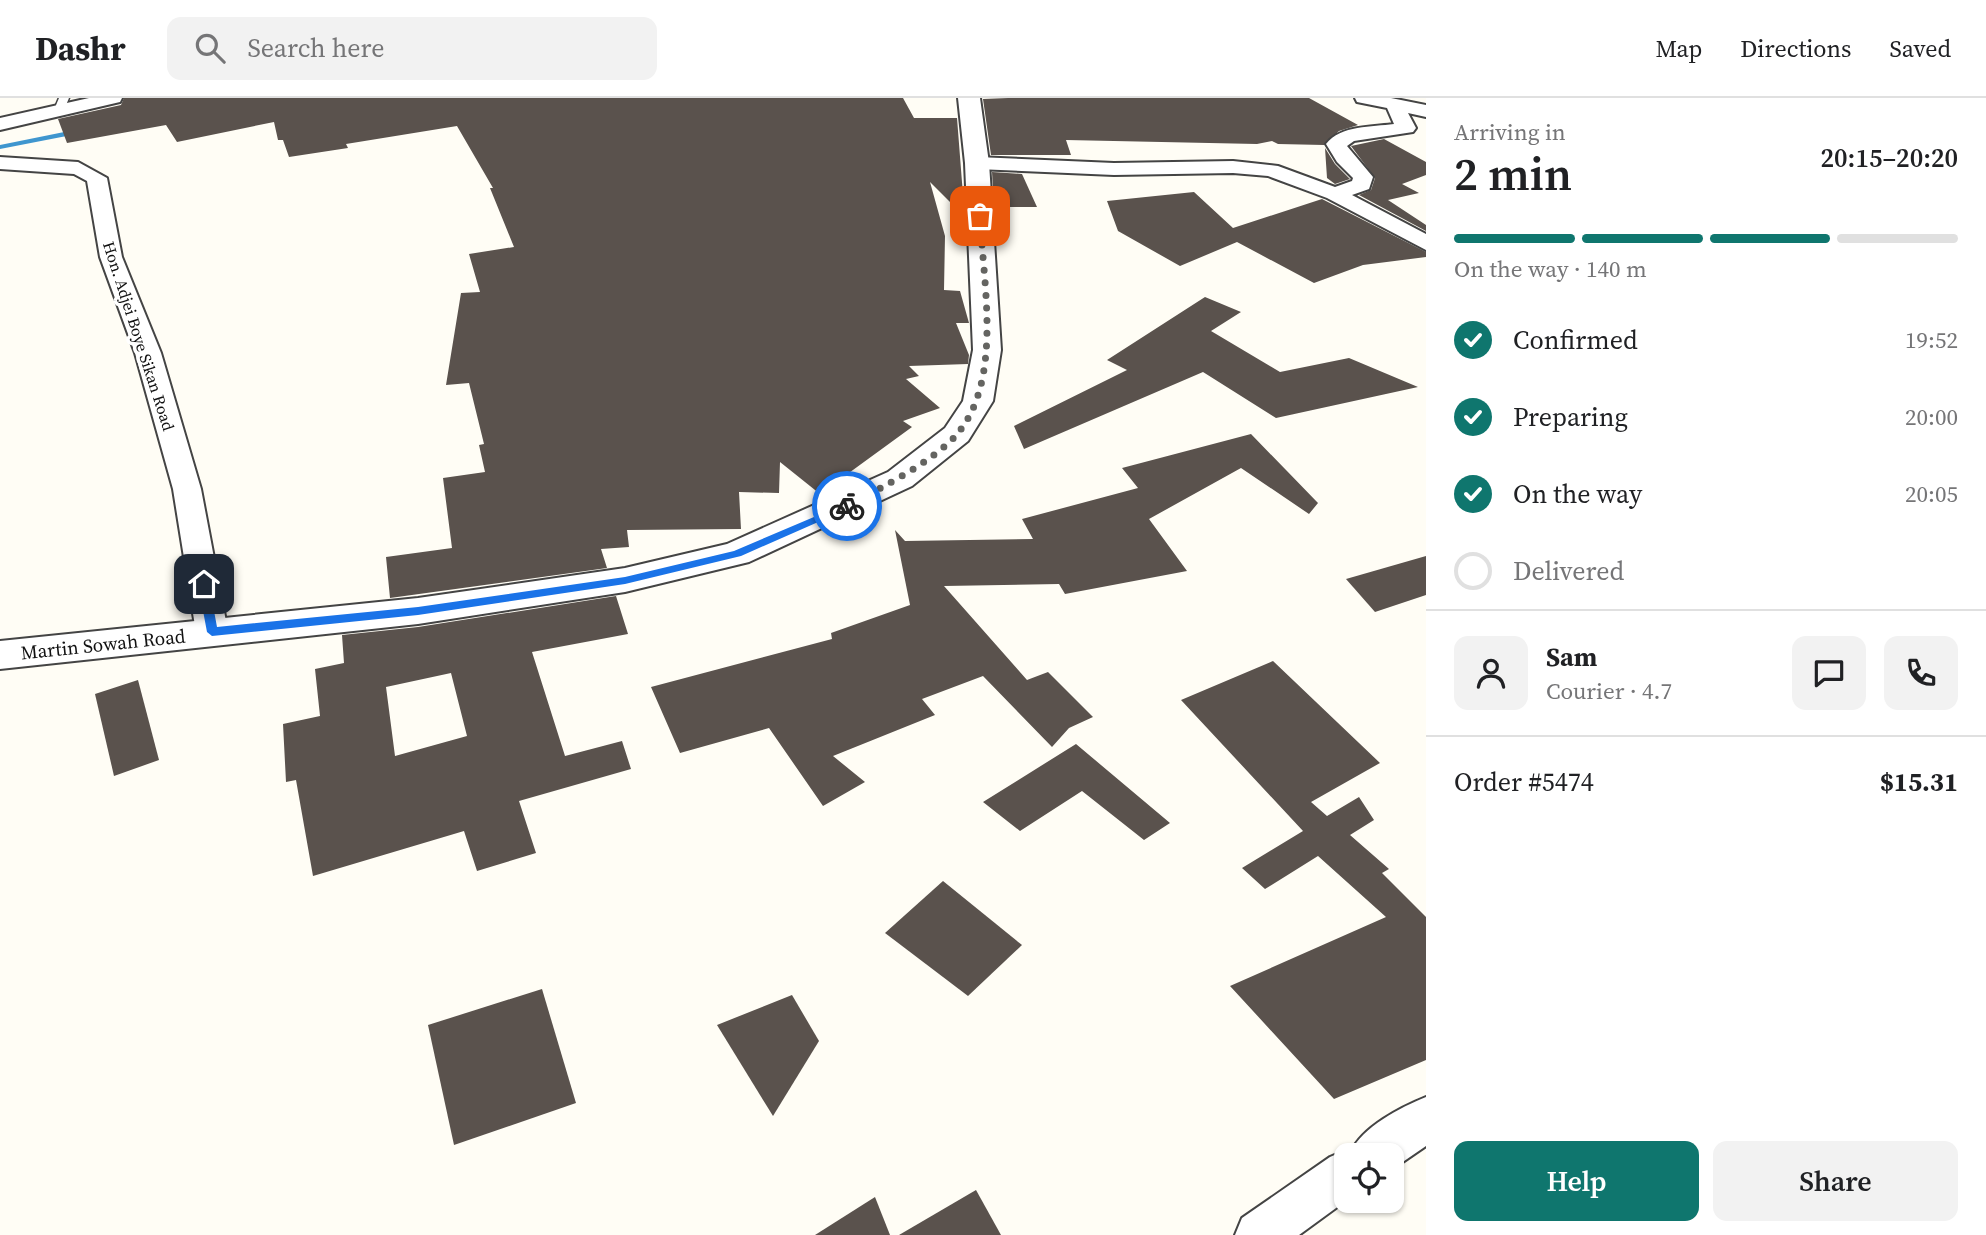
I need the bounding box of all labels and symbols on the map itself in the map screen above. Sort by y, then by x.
pin [950,186,1010,246]
street label: Hon. Adjei Boye Sikan Road [98,239,180,433]
courier [812,471,882,541]
pin [174,554,234,614]
street label: Martin Sowah Road [19,622,187,666]

